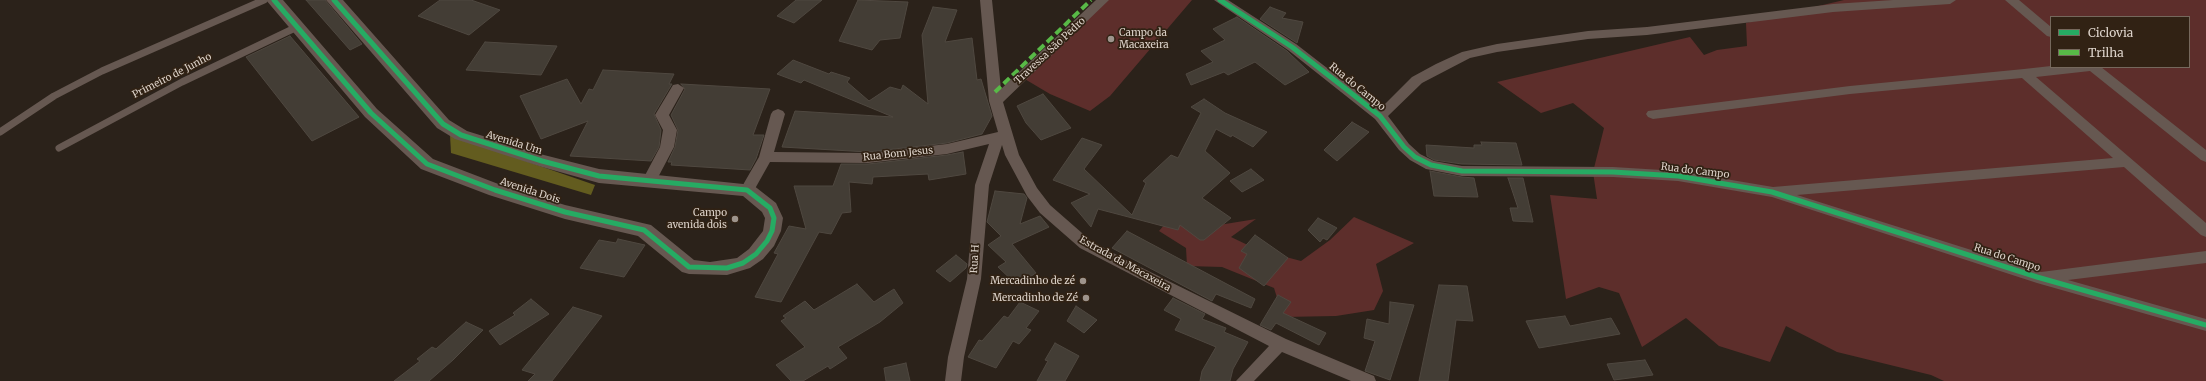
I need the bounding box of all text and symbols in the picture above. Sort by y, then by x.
street label: Travessa São Pedro [1012,15,1088,87]
legend [2050,16,2190,68]
text: Ciclovia [2088,25,2133,40]
place label: Campo da Macaxeira [1119,27,1169,50]
marker: Campo da Macaxeira [1106,34,1116,44]
text: Trilha [2088,45,2124,60]
street label: Primeiro de Junho [130,51,214,101]
street label: Rua do Campo [1326,61,1388,113]
street label: Avenida Um [485,129,543,157]
street label: Rua Bom Jesus [862,144,934,164]
street label: Rua do Campo [1660,161,1730,181]
street label: Avenida Dois [498,176,562,206]
place label: Campo avenida dois [667,207,727,230]
marker: Campo avenida dois [730,214,740,224]
street label: Estrada da Macaxeira [1077,234,1173,294]
street label: Rua do Campo [1972,242,2042,274]
street label: Rua H [968,244,982,274]
place label: Mercadinho de zé [990,275,1075,287]
marker: Mercadinho de zé [1078,276,1088,286]
place label: Mercadinho de Zé [992,292,1078,304]
marker: Mercadinho de Zé [1081,293,1091,303]

